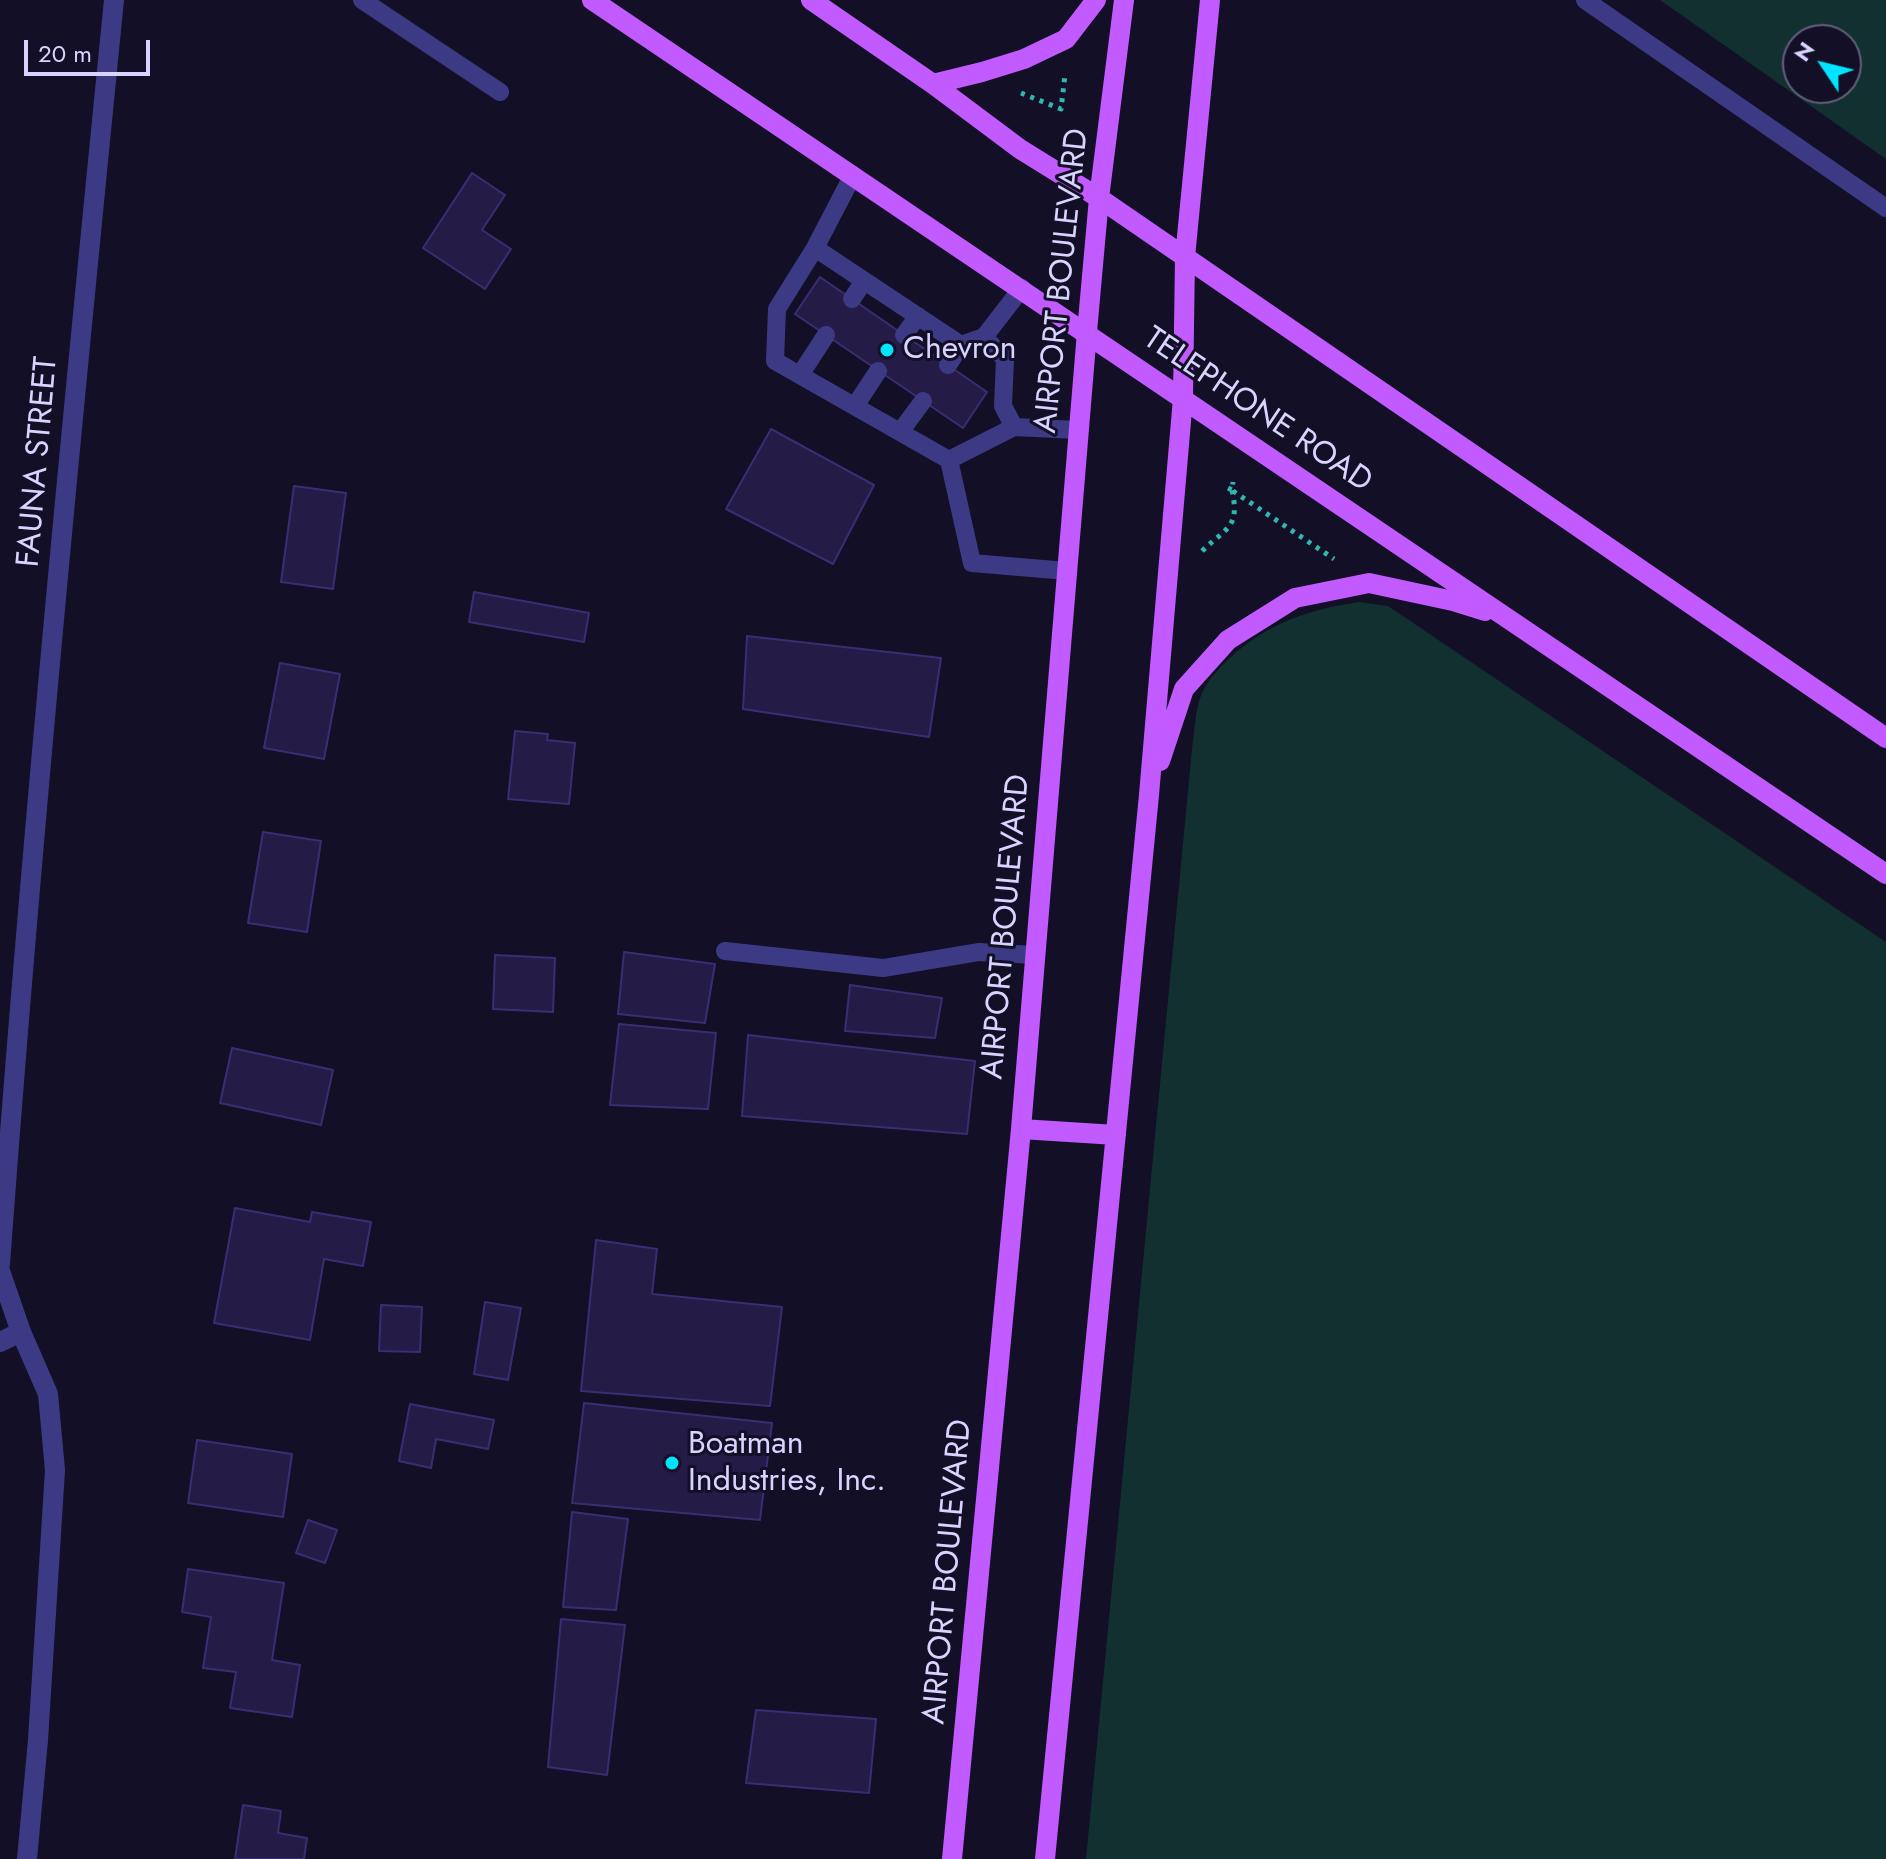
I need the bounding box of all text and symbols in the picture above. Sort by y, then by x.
scale bar [28,24,154,74]
north arrow [1782,24,1862,104]
text: N [1786,35,1822,68]
text: 20 m [38,36,92,71]
street label: AIRPORT BOULEVARD [1028,127,1098,435]
street label: TELEPHONE ROAD [1135,320,1379,502]
place label: Chevron [903,331,1017,369]
marker: Chevron [878,341,896,359]
street label: FAUNA STREET [11,355,67,569]
street label: AIRPORT BOULEVARD [975,773,1039,1081]
street label: AIRPORT BOULEVARD [917,1418,981,1726]
place label: Boatman Industries, Inc. [688,1426,886,1501]
marker: Boatman Industries, Inc. [663,1454,681,1472]

